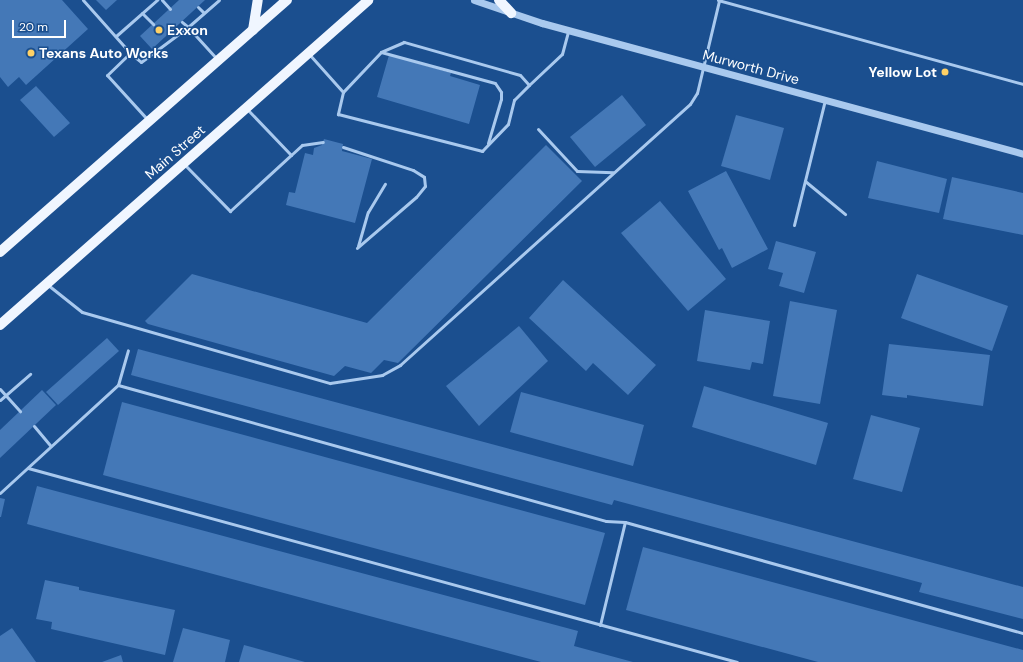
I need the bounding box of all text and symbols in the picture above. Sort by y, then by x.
scale bar [14,12,68,38]
text: 20 m [19,19,48,35]
place label: Exxon [167,22,208,38]
marker: Exxon [154,25,164,35]
place label: Texans Auto Works [39,45,169,61]
street label: Murworth Drive [701,46,801,88]
marker: Texans Auto Works [26,48,36,58]
place label: Yellow Lot [869,64,937,80]
marker: Yellow Lot [940,67,950,77]
street label: Main Street [141,121,209,183]

